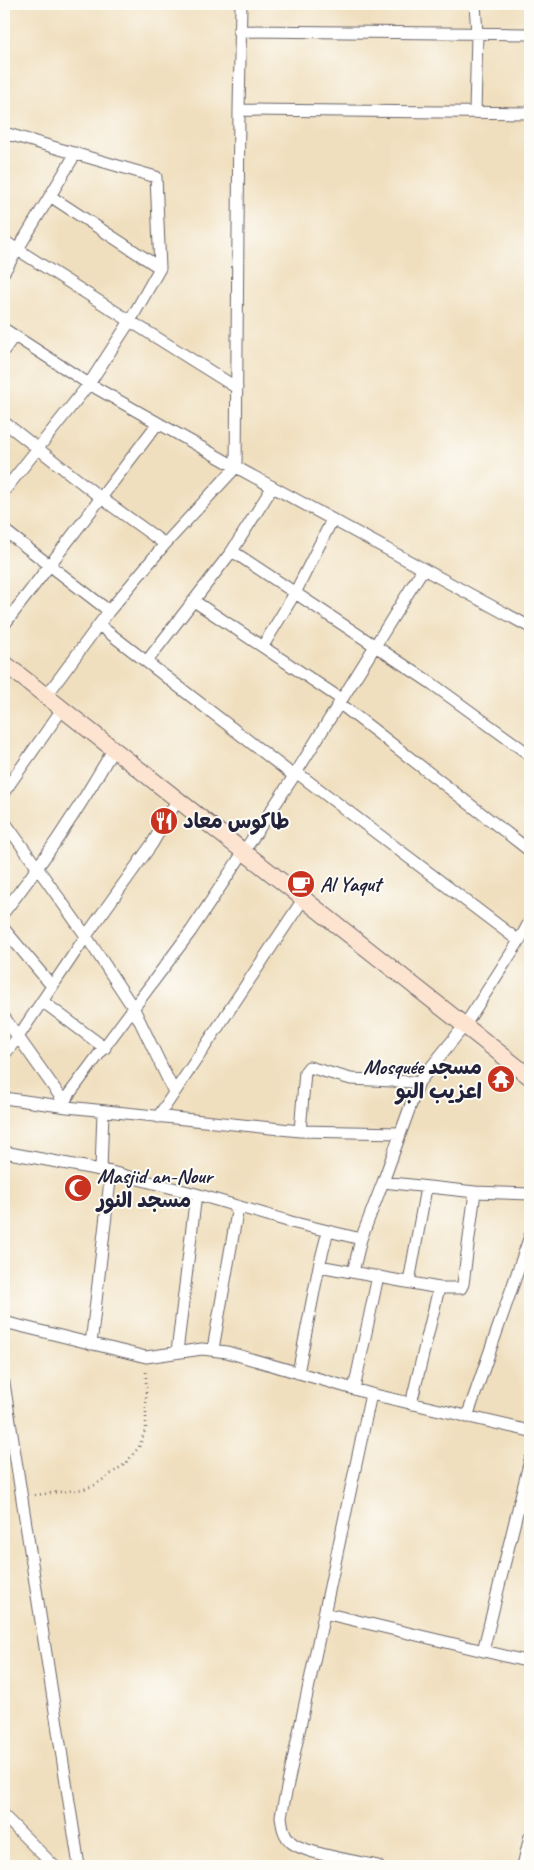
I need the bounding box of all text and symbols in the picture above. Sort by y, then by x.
restaurant icon: طاكوس معاد [149,806,179,836]
place label: طاكوس معاد [183,808,290,835]
cafe icon: Al Yaqut [286,869,316,899]
place label: Al Yaqut [320,871,384,897]
place label: Mosquée مسجد اعزيب البو [363,1054,482,1105]
temple icon: Mosquée مسجد اعزيب البو [486,1064,516,1094]
place label: Masjid an-Nour مسجد النور [95,1163,215,1214]
mosque icon: Masjid an-Nour مسجد النور [63,1173,93,1203]

